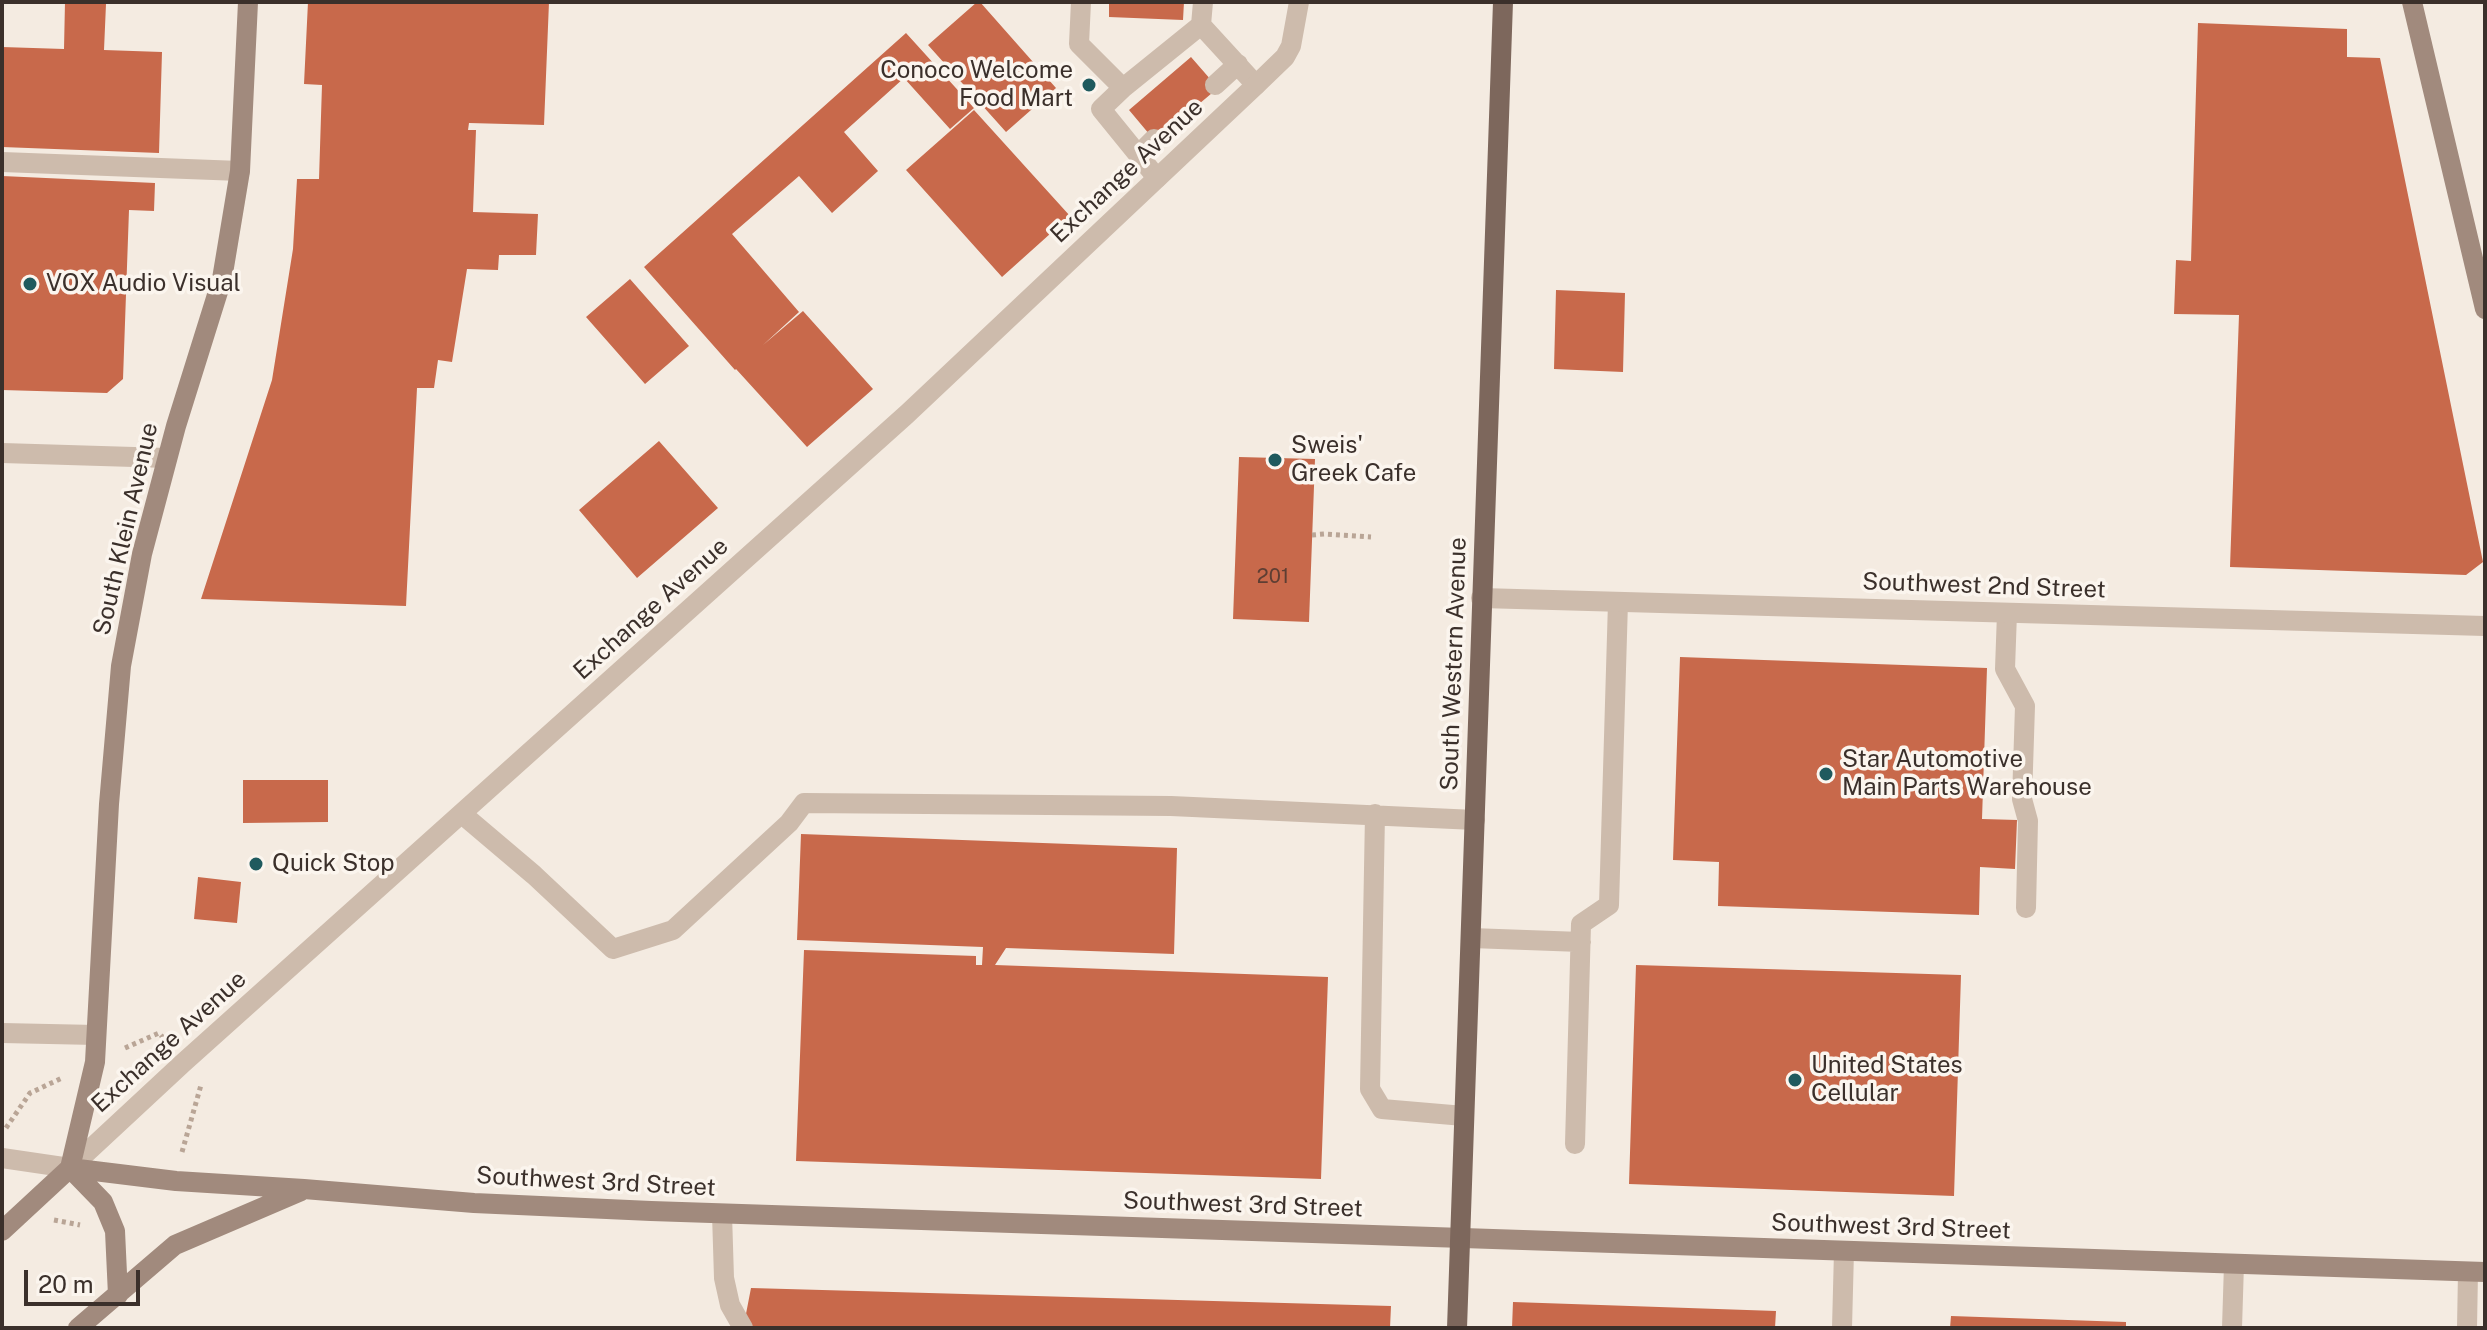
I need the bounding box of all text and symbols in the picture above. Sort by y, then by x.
place label: Conoco Welcome Food Mart [880,57,1073,113]
marker: Conoco Welcome Food Mart [1080,76,1098,94]
street label: Exchange Avenue [1045,93,1209,249]
place label: VOX Audio Visual [46,270,241,298]
marker: VOX Audio Visual [21,275,39,293]
street label: South Klein Avenue [88,420,164,638]
place label: Sweis' Greek Cafe [1291,432,1416,488]
marker: Sweis' Greek Cafe [1266,451,1284,469]
street label: Exchange Avenue [568,532,734,686]
street label: South Western Avenue [1435,537,1473,791]
house number: 201 [1257,565,1289,589]
street label: Southwest 2nd Street [1862,567,2106,605]
place label: Star Automotive Main Parts Warehouse [1842,746,2092,802]
marker: Star Automotive Main Parts Warehouse [1817,765,1835,783]
place label: Quick Stop [272,850,395,878]
marker: Quick Stop [247,855,265,873]
street label: Exchange Avenue [86,965,252,1119]
place label: United States Cellular [1811,1052,1963,1108]
marker: United States Cellular [1786,1071,1804,1089]
street label: Southwest 3rd Street [475,1161,717,1203]
street label: Southwest 3rd Street [1123,1186,1363,1224]
street label: Southwest 3rd Street [1771,1208,2011,1246]
scale bar [28,1254,144,1304]
text: 20 m [38,1270,94,1298]

